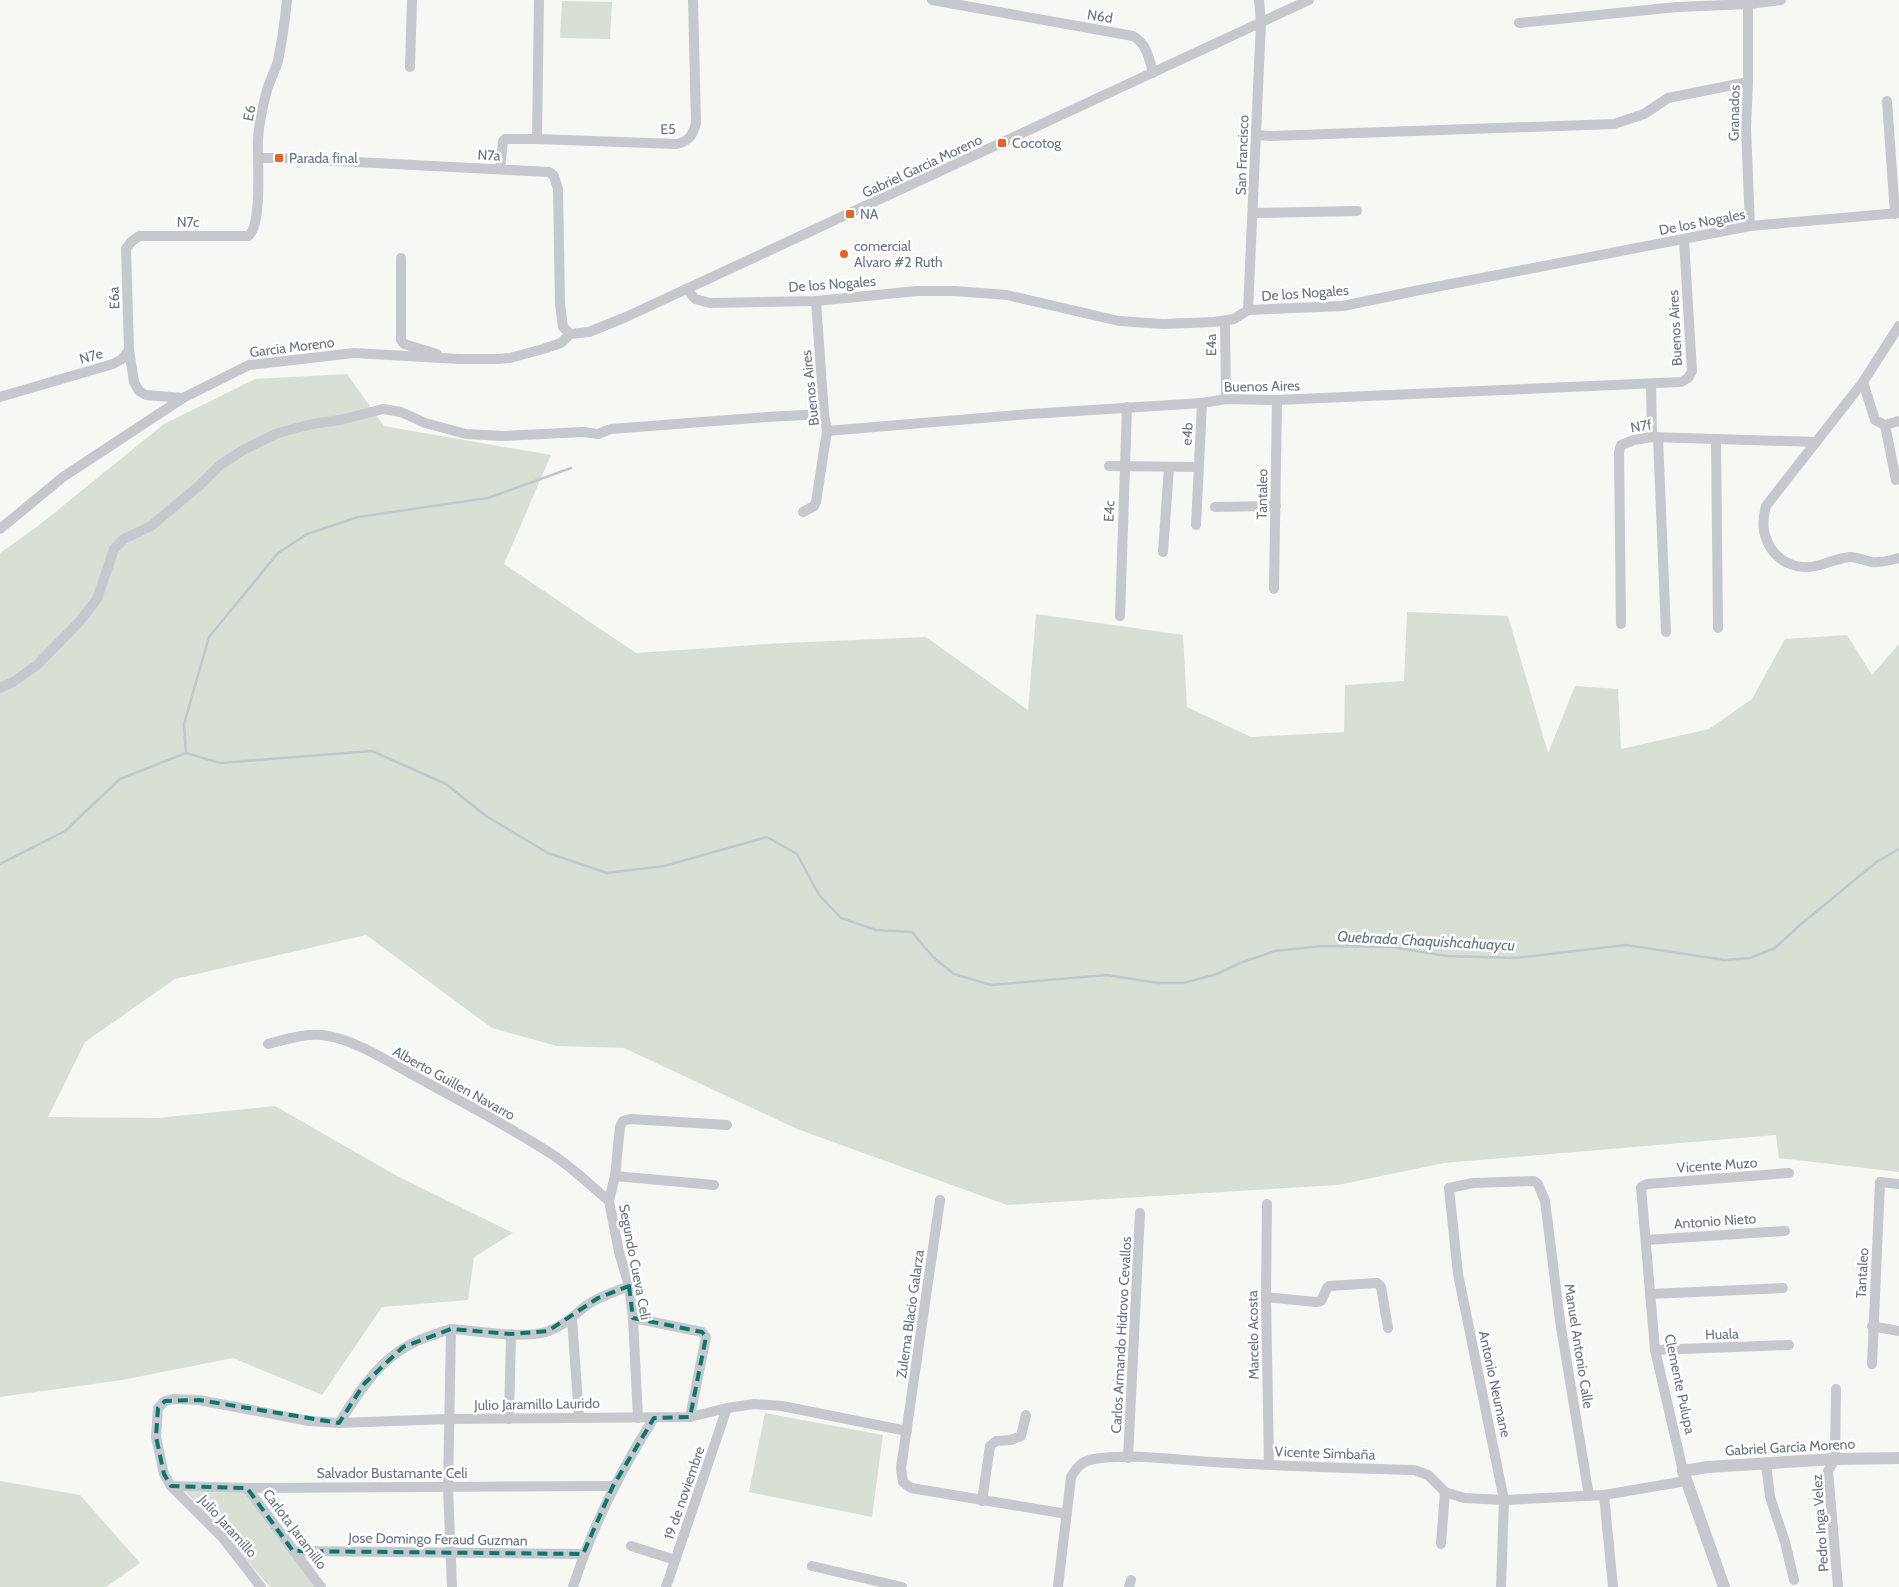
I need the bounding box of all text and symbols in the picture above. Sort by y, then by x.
street label: N6d [1086,5,1114,27]
street label: Granados [1725,85,1743,141]
street label: E6 [239,104,259,122]
street label: San Francisco [1232,114,1252,196]
street label: E5 [660,120,676,138]
street label: Gabriel Garcia Moreno [859,130,985,202]
place label: Cocotog [1012,134,1062,152]
marker: Cocotog [996,137,1008,149]
street label: N7a [477,145,501,165]
place label: Parada final [289,149,358,167]
marker: Parada final [273,152,285,164]
place label: NA [860,205,879,223]
street label: De los Nogales [1657,205,1747,239]
marker: NA [844,208,856,220]
street label: N7c [177,213,199,231]
place label: comercial Alvaro #2 Ruth [854,237,943,271]
marker: comercial Alvaro #2 Ruth [838,248,850,260]
street label: De los Nogales [788,272,876,296]
street label: De los Nogales [1261,281,1349,305]
street label: E6a [105,286,123,310]
street label: Buenos Aires [1664,289,1686,366]
street label: Garcia Moreno [249,333,336,361]
street label: E4a [1202,334,1220,356]
street label: N7e [77,344,105,368]
street label: Buenos Aires [797,349,823,427]
street label: Buenos Aires [1224,376,1300,396]
street label: N7f [1629,415,1653,437]
street label: e4b [1177,422,1197,446]
street label: Tantaleo [1253,468,1271,519]
street label: E4c [1100,500,1118,522]
water label: Quebrada Chaquishcahuaycu [1337,927,1515,955]
street label: Alberto Guillen Navarro [390,1042,519,1124]
street label: Vicente Muzo [1676,1153,1758,1177]
street label: Segundo Cueva Celi [615,1203,655,1321]
street label: Antonio Nieto [1673,1209,1757,1233]
street label: Carlos Armando Hidrovo Cevallos [1107,1236,1135,1434]
street label: Tantaleo [1852,1247,1872,1299]
street label: Zulema Blacio Galarza [892,1248,928,1379]
street label: Manuel Antonio Calle [1560,1282,1598,1410]
street label: Marcelo Acosta [1243,1290,1263,1380]
street label: Huala [1705,1324,1739,1344]
street label: Antonio Neumane [1475,1329,1515,1439]
street label: Clemente Pulupa [1661,1332,1699,1436]
street label: Julio Jaramillo Laurido [473,1394,600,1414]
street label: Gabriel García Moreno [1724,1435,1856,1459]
street label: Vicente Simbaña [1274,1442,1376,1464]
street label: 19 de noviembre [660,1444,708,1542]
street label: Salvador Bustamante Celi [316,1464,468,1482]
street label: Pedro Inga Velez [1808,1473,1832,1572]
street label: Carlota Jaramillo [259,1485,331,1573]
street label: Julio Jaramillo [194,1490,261,1561]
street label: Jose Domingo Feraud Guzman [347,1528,528,1550]

